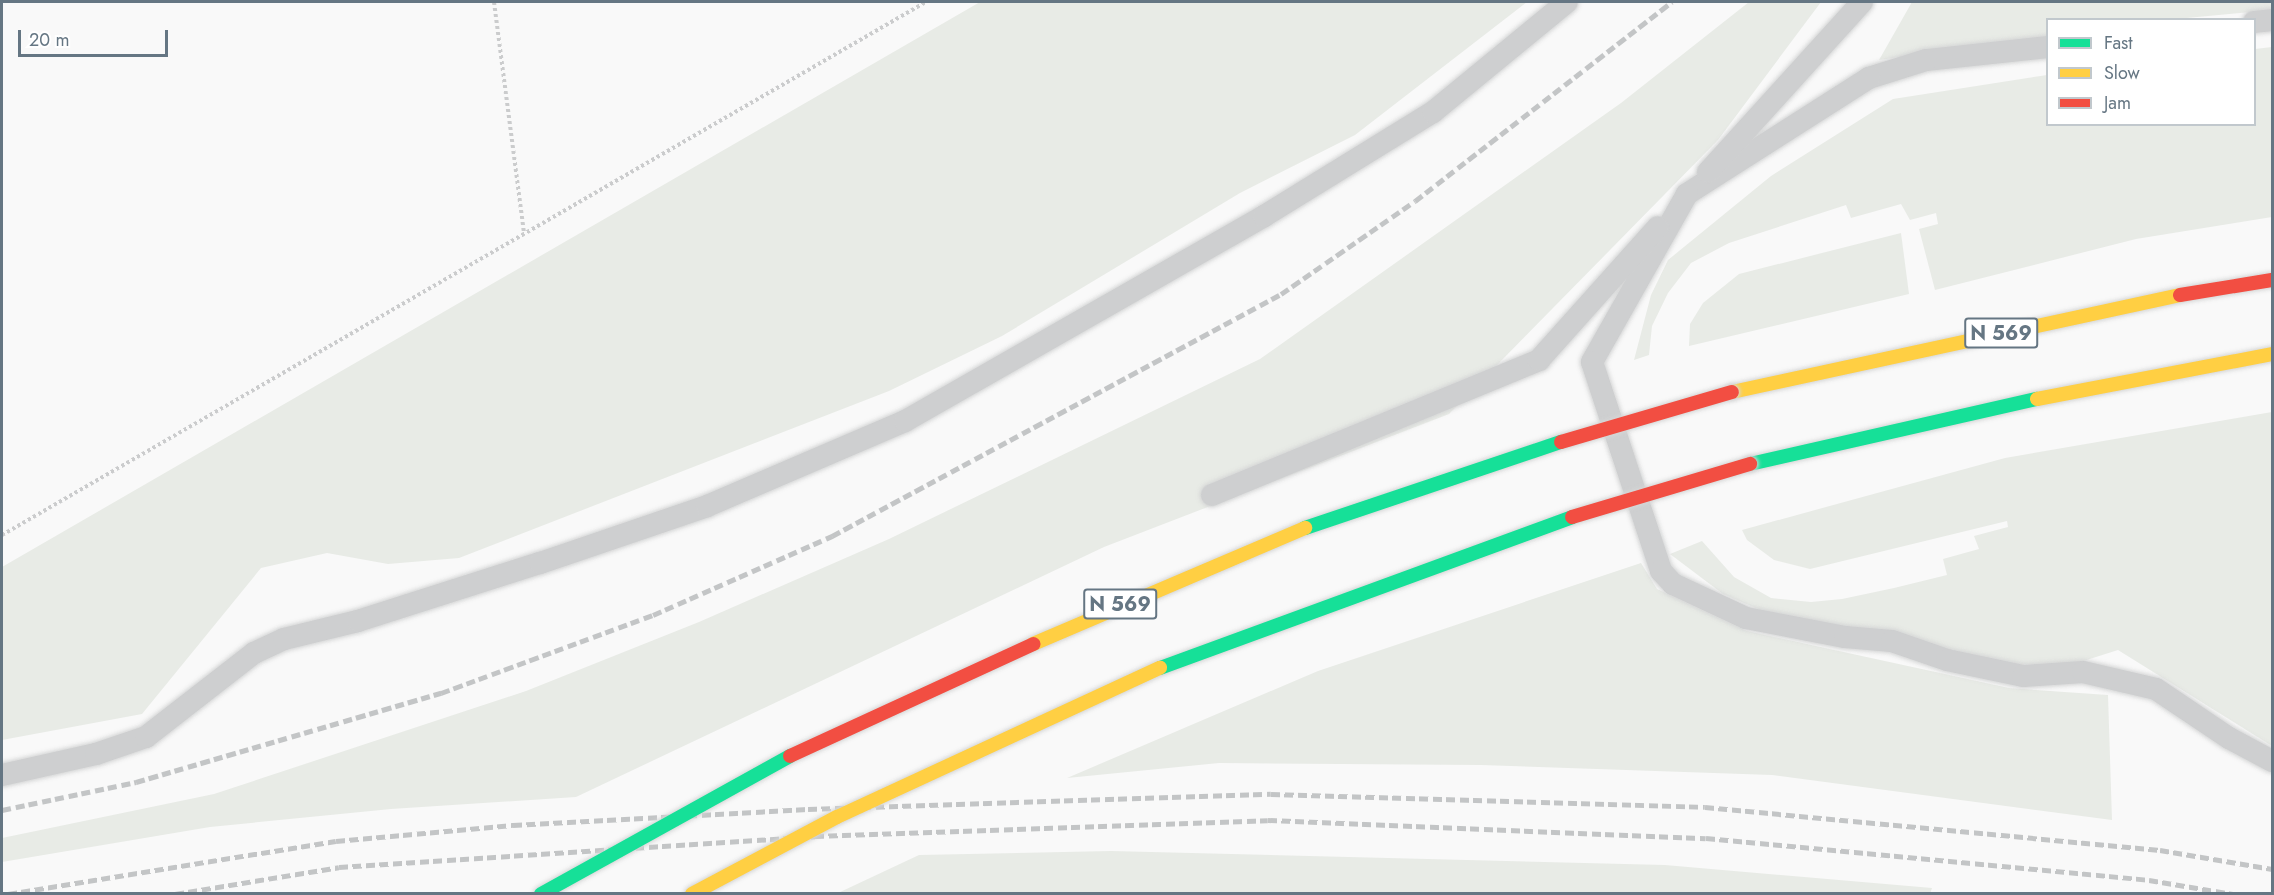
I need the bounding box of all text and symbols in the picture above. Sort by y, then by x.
scale bar [21,18,171,56]
legend [2046,18,2256,126]
text: 20 m [29,27,69,53]
text: Fast [2104,30,2133,56]
text: Slow [2104,60,2140,86]
text: Jam [2104,90,2131,116]
road number: N 569 [1964,316,2038,350]
road number: N 569 [1082,587,1158,621]

